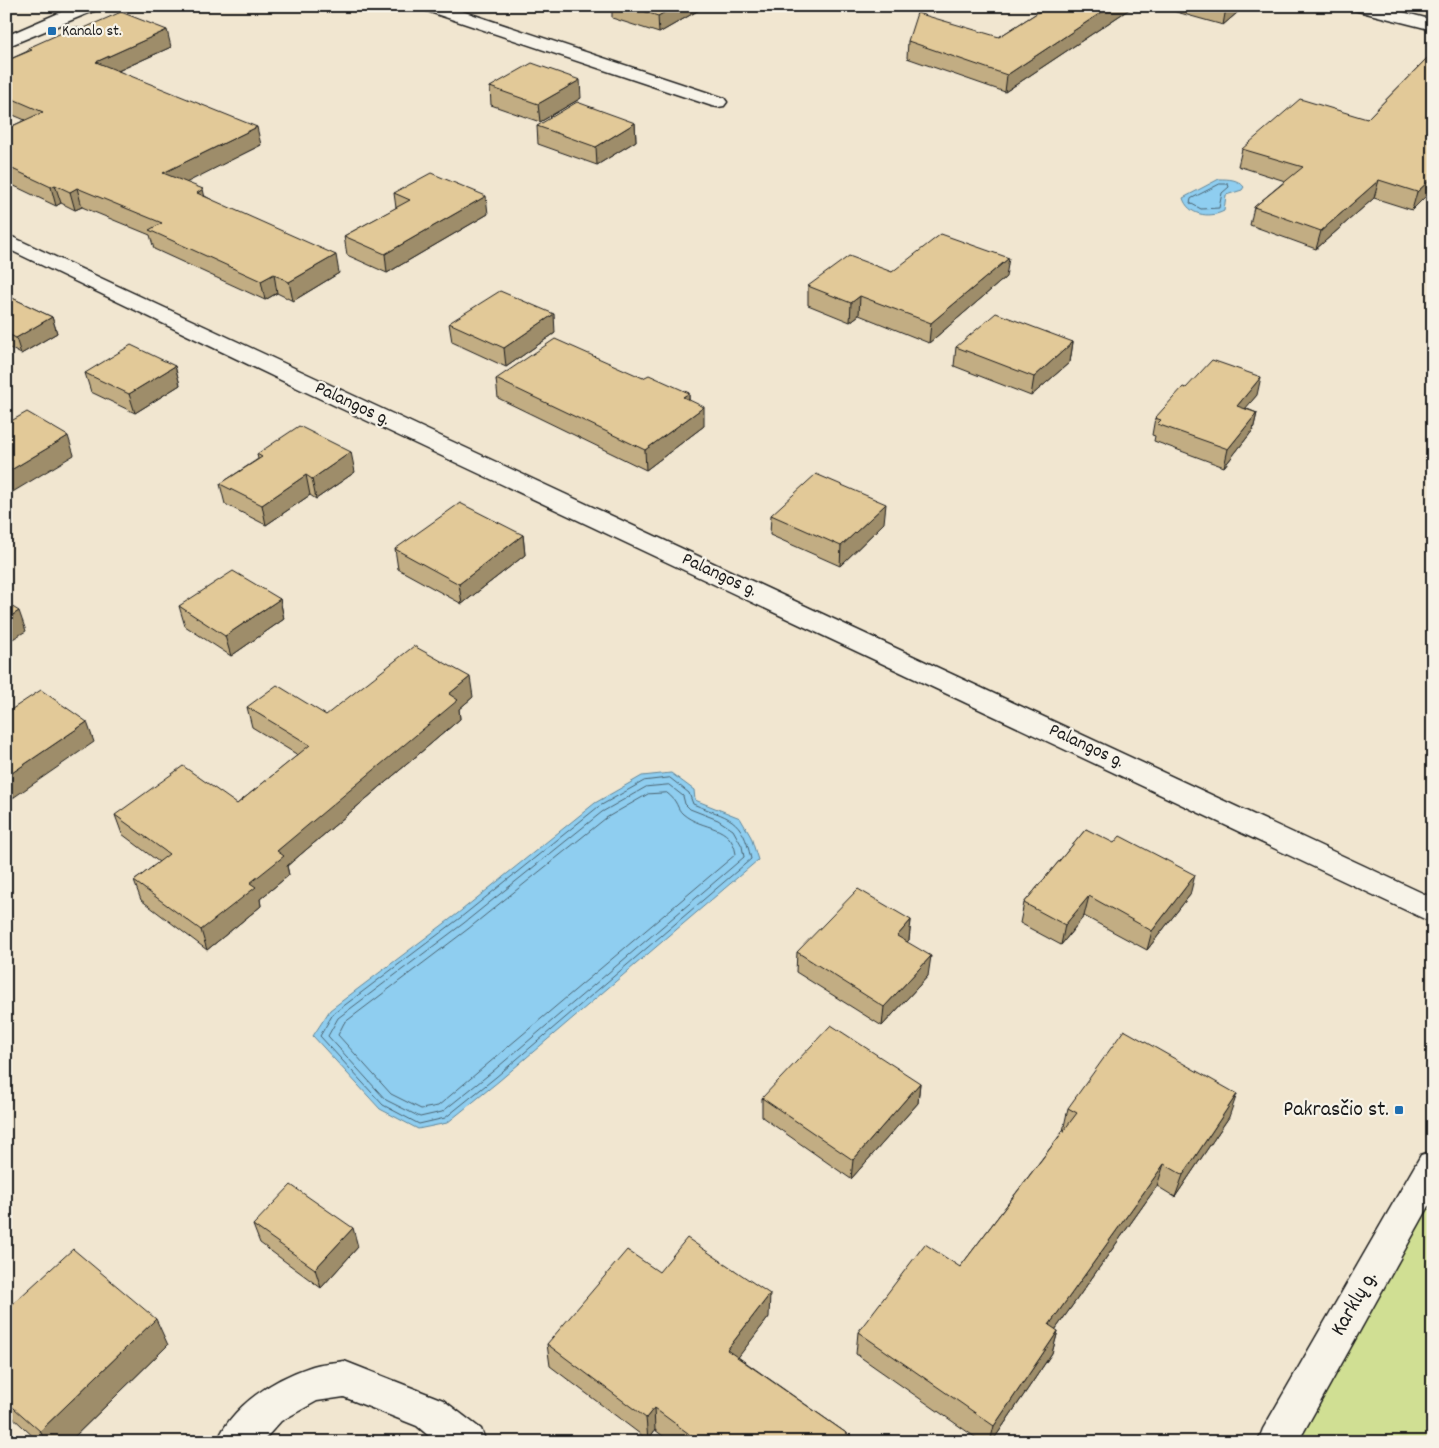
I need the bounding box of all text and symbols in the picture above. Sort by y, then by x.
place label: Kanalo st. [62,20,122,43]
marker: Kanalo st. [46,25,58,37]
street label: Palangos g. [310,376,394,434]
street label: Palangos g. [677,547,761,605]
street label: Palangos g. [1044,718,1128,776]
place label: Pakrasčio st. [1283,1095,1389,1126]
marker: Pakrasčio st. [1393,1104,1405,1116]
street label: Karklų g. [1324,1266,1386,1342]

